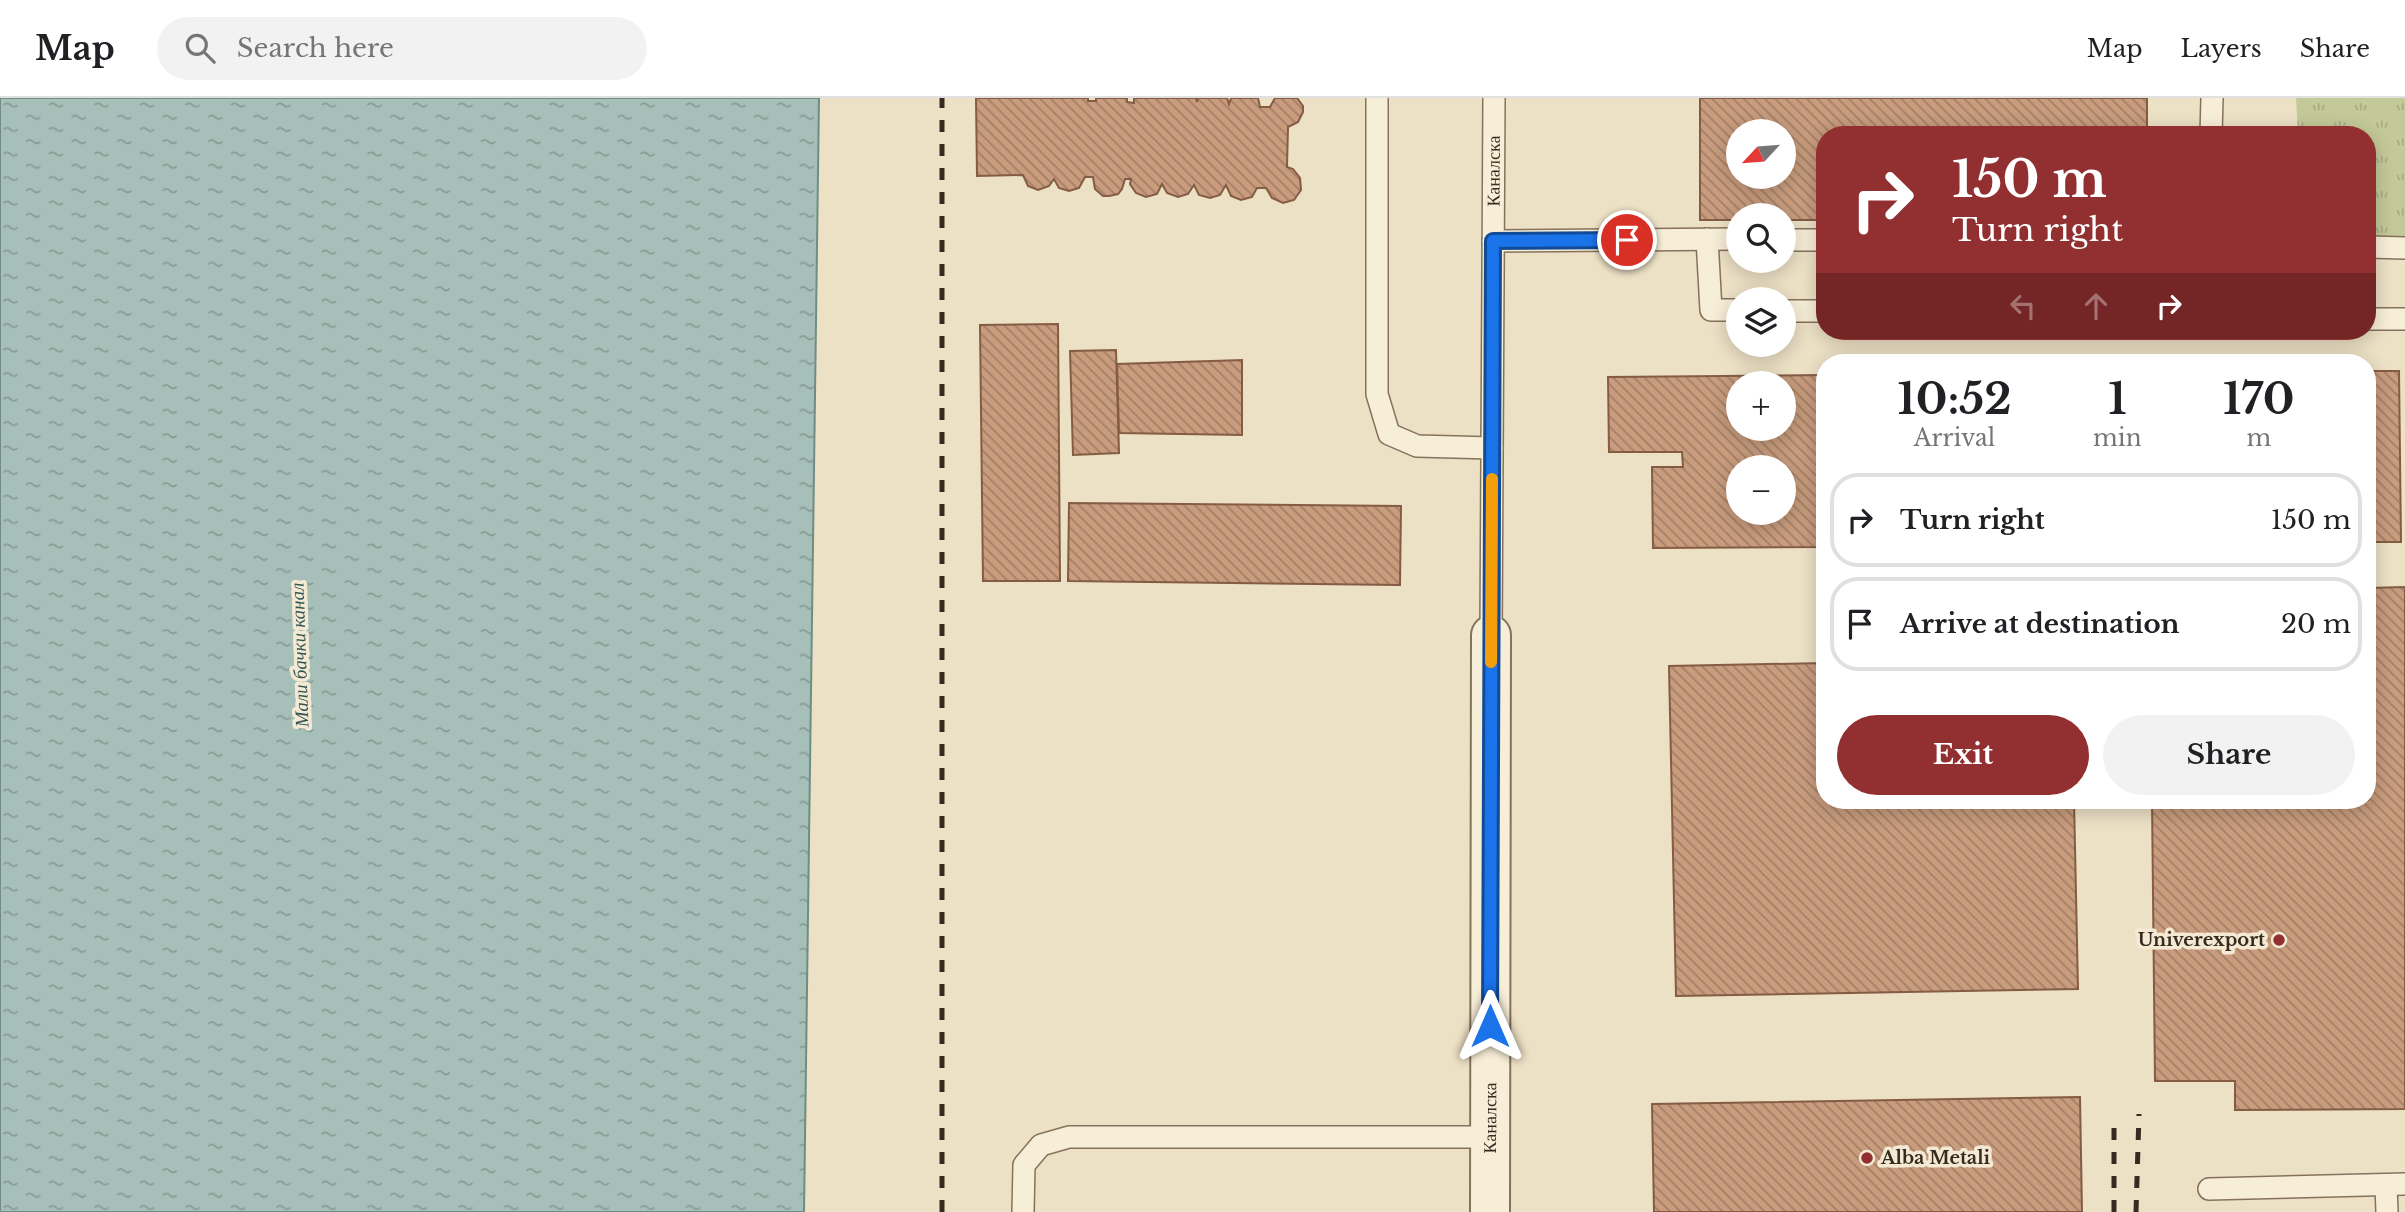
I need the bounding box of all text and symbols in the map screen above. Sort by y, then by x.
search box [157,17,647,80]
text: Map [35,28,115,69]
icon: search [181,29,219,67]
text: Search here [237,32,394,64]
text: Map [2087,34,2143,63]
text: Layers [2181,34,2262,63]
text: Share [2300,34,2370,63]
north arrow [1726,119,1796,189]
map controls [1726,119,1796,525]
street label: Каналска [1482,135,1505,207]
text: 150 m [1952,149,2107,210]
icon: right [1837,154,1928,245]
button: search [1726,203,1796,273]
pin [1597,210,1657,270]
text: Turn right [1952,210,2123,250]
icon: arrive [1608,221,1646,259]
button: layers [1726,287,1796,357]
icon: left [2004,287,2042,325]
icon: ahead [2077,287,2115,325]
icon: right [2150,287,2188,325]
button: + [1726,371,1796,441]
text: 10:52 [1897,373,2012,425]
text: 1 [2108,373,2126,425]
text: 170 [2223,373,2295,425]
text: Arrival [1914,424,1995,452]
text: min [2093,424,2141,452]
text: m [2246,424,2271,452]
button: − [1726,455,1796,525]
icon: right [1841,501,1879,539]
text: Turn right [1900,504,2045,536]
text: 150 m [2271,504,2351,536]
water label: Мали бачки канал [285,582,314,729]
icon: arrive [1841,605,1879,643]
text: Arrive at destination [1900,608,2180,640]
text: 20 m [2281,608,2351,640]
button: Exit [1837,715,2089,795]
button: Share [2103,715,2355,795]
place label: Univerexport [2138,929,2265,951]
marker: Univerexport [2271,932,2287,948]
position arrow [1453,989,1527,1063]
street label: Каналска [1479,1082,1501,1154]
place label: Alba Metali [1880,1147,1991,1169]
marker: Alba Metali [1859,1150,1875,1166]

